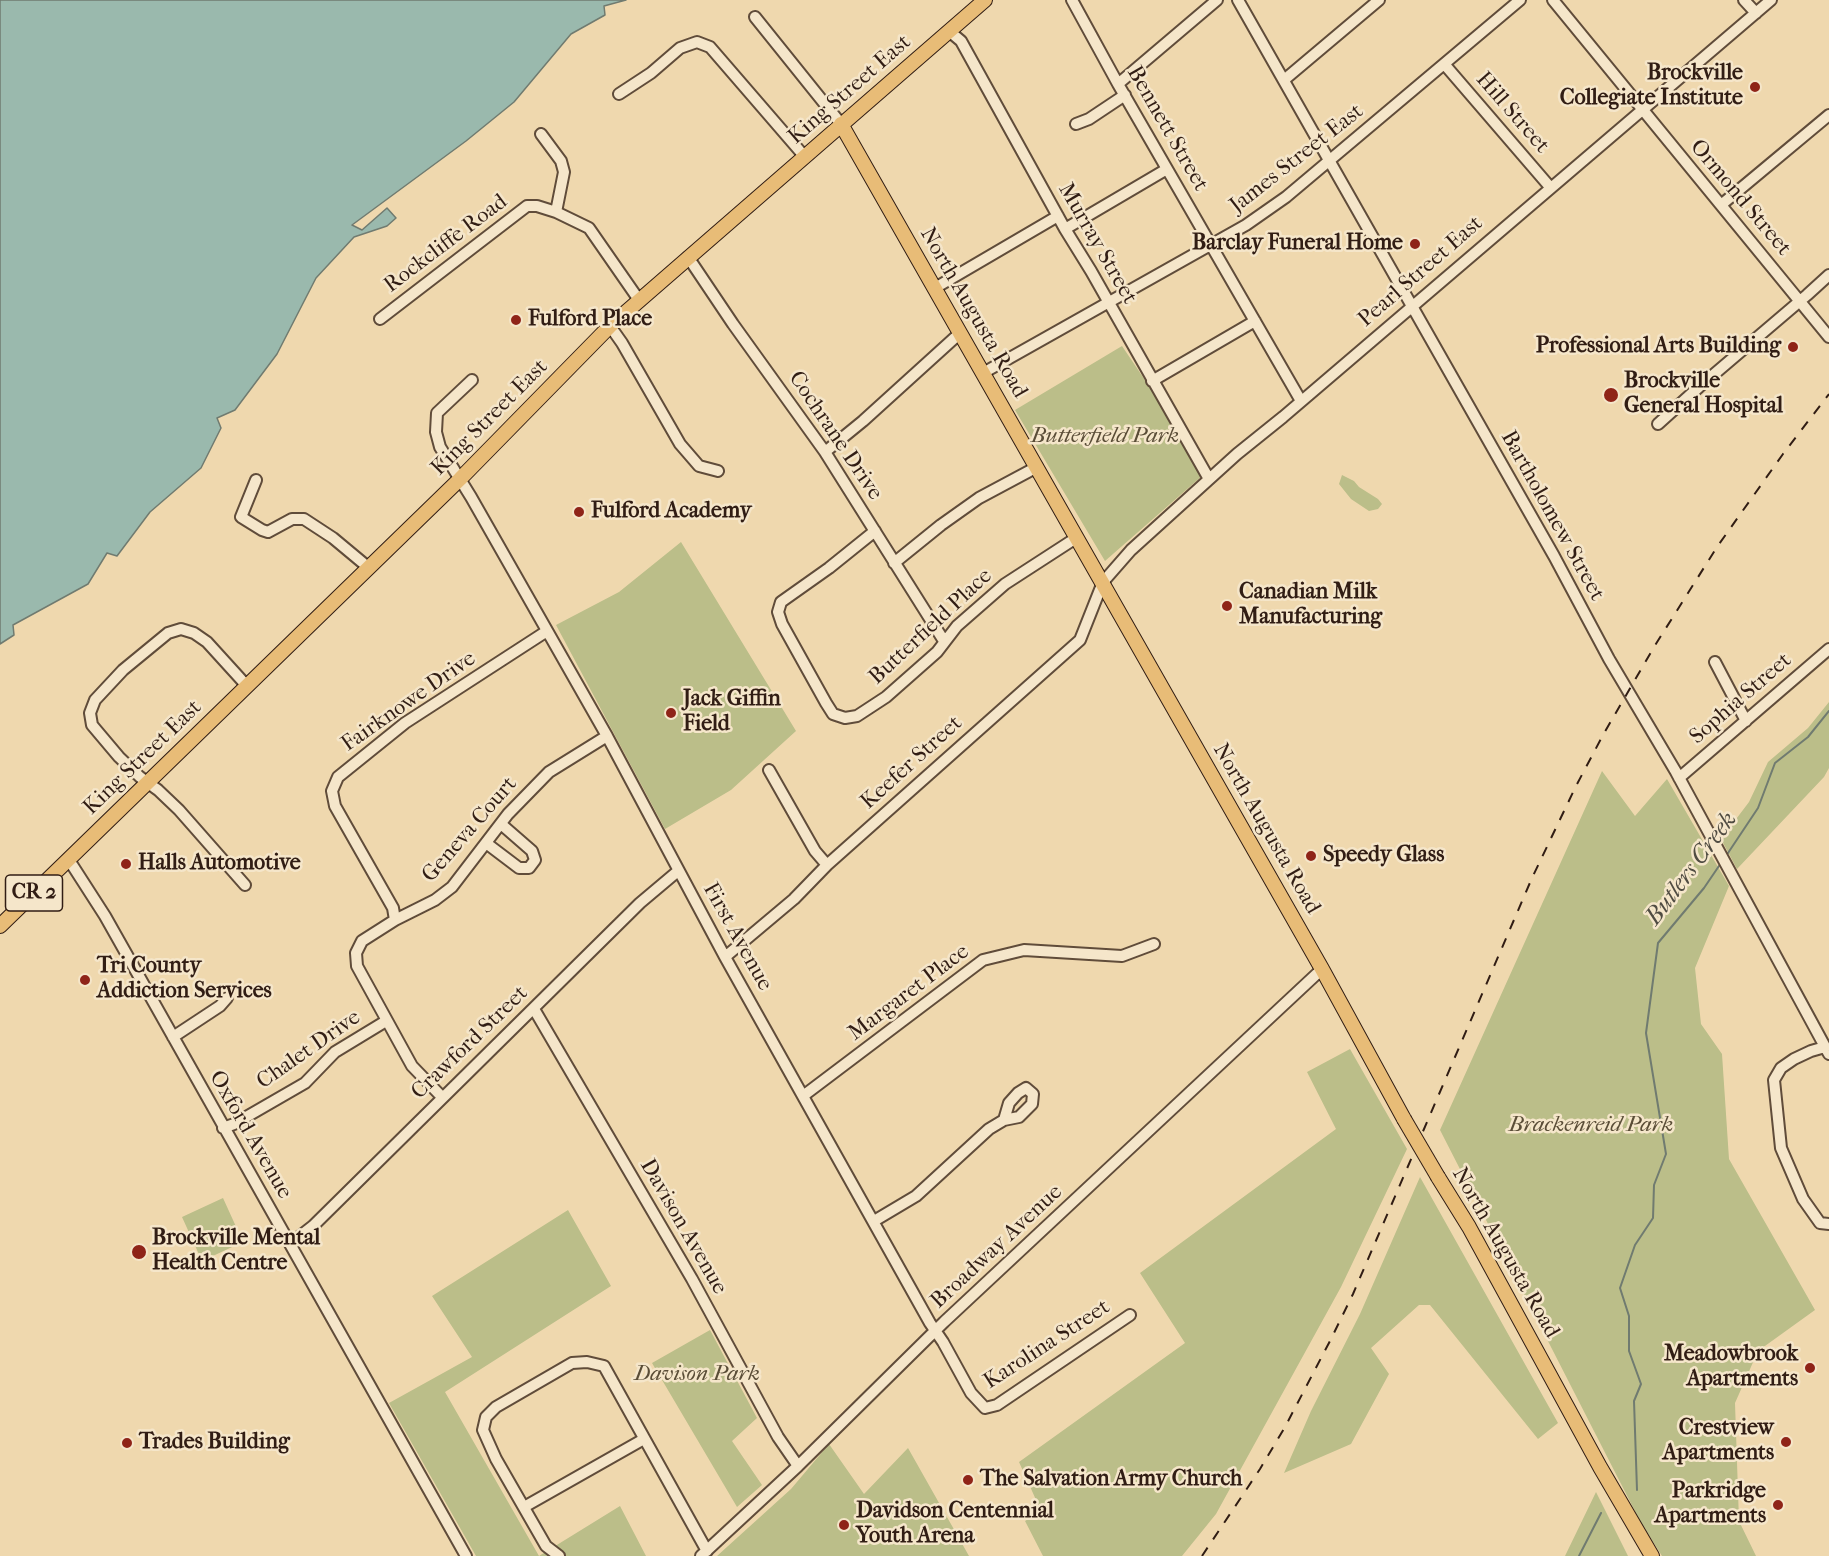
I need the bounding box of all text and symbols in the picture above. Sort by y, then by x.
street label: King Street East [783,29,917,151]
place label: Brockville Collegiate Institute [1560,61,1743,112]
street label: Bennett Street [1121,62,1213,196]
street label: Hill Street [1470,67,1554,159]
marker: Brockville Collegiate Institute [1748,80,1762,94]
street label: James Street East [1225,99,1369,219]
street label: Ormond Street [1684,135,1796,261]
street label: Murray Street [1052,179,1142,309]
street label: Rockcliffe Road [379,189,513,299]
street label: Pearl Street East [1353,211,1489,333]
street label: North Augusta Road [913,223,1033,403]
place label: Barclay Funeral Home [1192,231,1403,257]
marker: Barclay Funeral Home [1408,237,1422,251]
place label: Fulford Place [528,307,652,333]
marker: Fulford Place [509,313,523,327]
place label: Professional Arts Building [1536,334,1781,360]
marker: Professional Arts Building [1786,340,1800,354]
street label: King Street East [426,354,554,482]
street label: Cochrane Drive [782,367,888,505]
place label: Brockville General Hospital [1624,369,1783,420]
marker: Brockville General Hospital [1602,386,1620,404]
park label: Butterfield Park [1031,424,1179,450]
street label: Bartholomew Street [1494,426,1610,606]
place label: Fulford Academy [591,499,751,525]
marker: Fulford Academy [572,505,586,519]
street label: Butterfield Place [864,563,998,691]
place label: Canadian Milk Manufacturing [1239,580,1382,632]
marker: Canadian Milk Manufacturing [1220,599,1234,613]
street label: Fairknowe Drive [337,646,481,758]
street label: Sophia Street [1685,648,1797,750]
place label: Jack Giffin Field [683,687,781,738]
street label: King Street East [78,695,208,821]
marker: Jack Giffin Field [664,706,678,720]
street label: Keefer Street [856,711,968,815]
street label: North Augusta Road [1206,739,1326,919]
street label: Geneva Court [417,772,523,888]
water label: Butlers Creek [1640,807,1744,931]
place label: Speedy Glass [1323,843,1444,869]
marker: Speedy Glass [1304,849,1318,863]
place label: Halls Automotive [138,851,301,877]
marker: Halls Automotive [119,857,133,871]
road number: CR 2 [6,875,63,911]
street label: First Avenue [697,878,777,996]
street label: Margaret Place [843,939,975,1047]
place label: Tri County Addiction Services [97,954,272,1005]
marker: Tri County Addiction Services [78,973,92,987]
street label: Crawford Street [406,981,534,1105]
street label: Chalet Drive [252,1005,366,1095]
street label: Oxford Avenue [203,1066,297,1204]
park label: Brackenreid Park [1509,1113,1673,1139]
street label: Davison Avenue [634,1155,732,1299]
street label: North Augusta Road [1445,1163,1565,1343]
street label: Broadway Avenue [926,1179,1068,1315]
place label: Brockville Mental Health Centre [152,1226,320,1278]
marker: Brockville Mental Health Centre [130,1243,148,1261]
street label: Karolina Street [979,1294,1115,1396]
place label: Meadowbrook Apartments [1664,1342,1798,1394]
marker: Meadowbrook Apartments [1803,1361,1817,1375]
park label: Davison Park [634,1362,760,1388]
place label: Crestview Apartments [1663,1416,1774,1468]
place label: Trades Building [139,1430,290,1456]
marker: Crestview Apartments [1779,1435,1793,1449]
marker: Trades Building [120,1436,134,1450]
place label: The Salvation Army Church [980,1467,1242,1493]
marker: The Salvation Army Church [961,1473,975,1487]
place label: Parkridge Apartments [1655,1479,1766,1530]
marker: Parkridge Apartments [1771,1498,1785,1512]
place label: Davidson Centennial Youth Arena [856,1499,1054,1550]
marker: Davidson Centennial Youth Arena [837,1518,851,1532]

